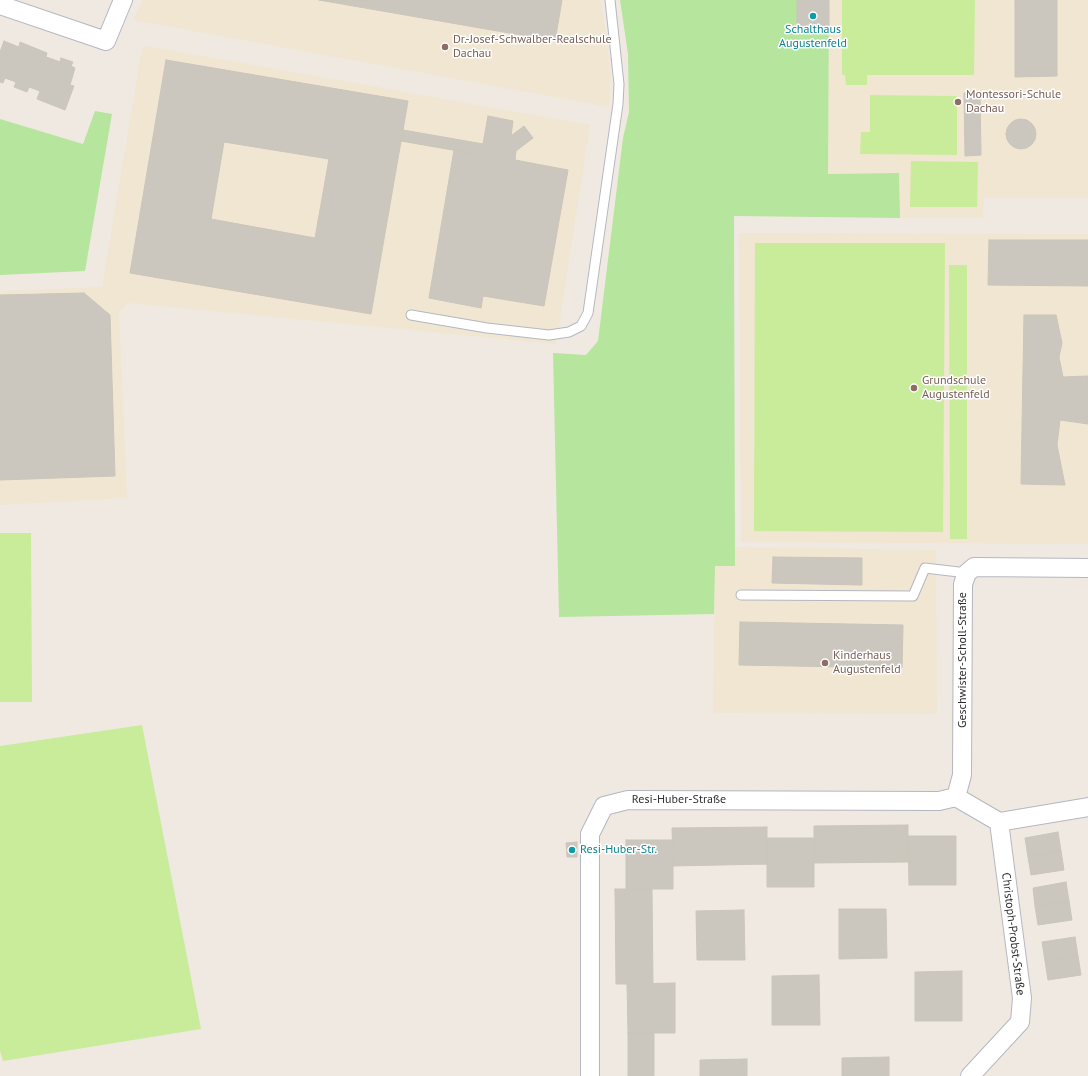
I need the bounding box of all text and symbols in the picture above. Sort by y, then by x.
marker: Schalthaus Augustenfeld [808,11,818,21]
place label: Schalthaus Augustenfeld [779,23,847,51]
place label: Dr.-Josef-Schwalber-Realschule Dachau [453,33,612,61]
marker: Dr.-Josef-Schwalber-Realschule Dachau [440,42,450,52]
place label: Montessori-Schule Dachau [966,88,1061,116]
marker: Montessori-Schule Dachau [953,97,963,107]
place label: Grundschule Augustenfeld [922,374,990,402]
marker: Grundschule Augustenfeld [909,383,919,393]
street label: Geschwister-Scholl-Straße [956,592,970,728]
place label: Kinderhaus Augustenfeld [833,649,901,677]
marker: Kinderhaus Augustenfeld [820,658,830,668]
street label: Resi-Huber-Straße [632,793,726,807]
place label: Resi-Huber-Str. [580,843,657,857]
marker: Resi-Huber-Str. [567,845,577,855]
street label: Christoph-Probst-Straße [998,872,1028,996]

